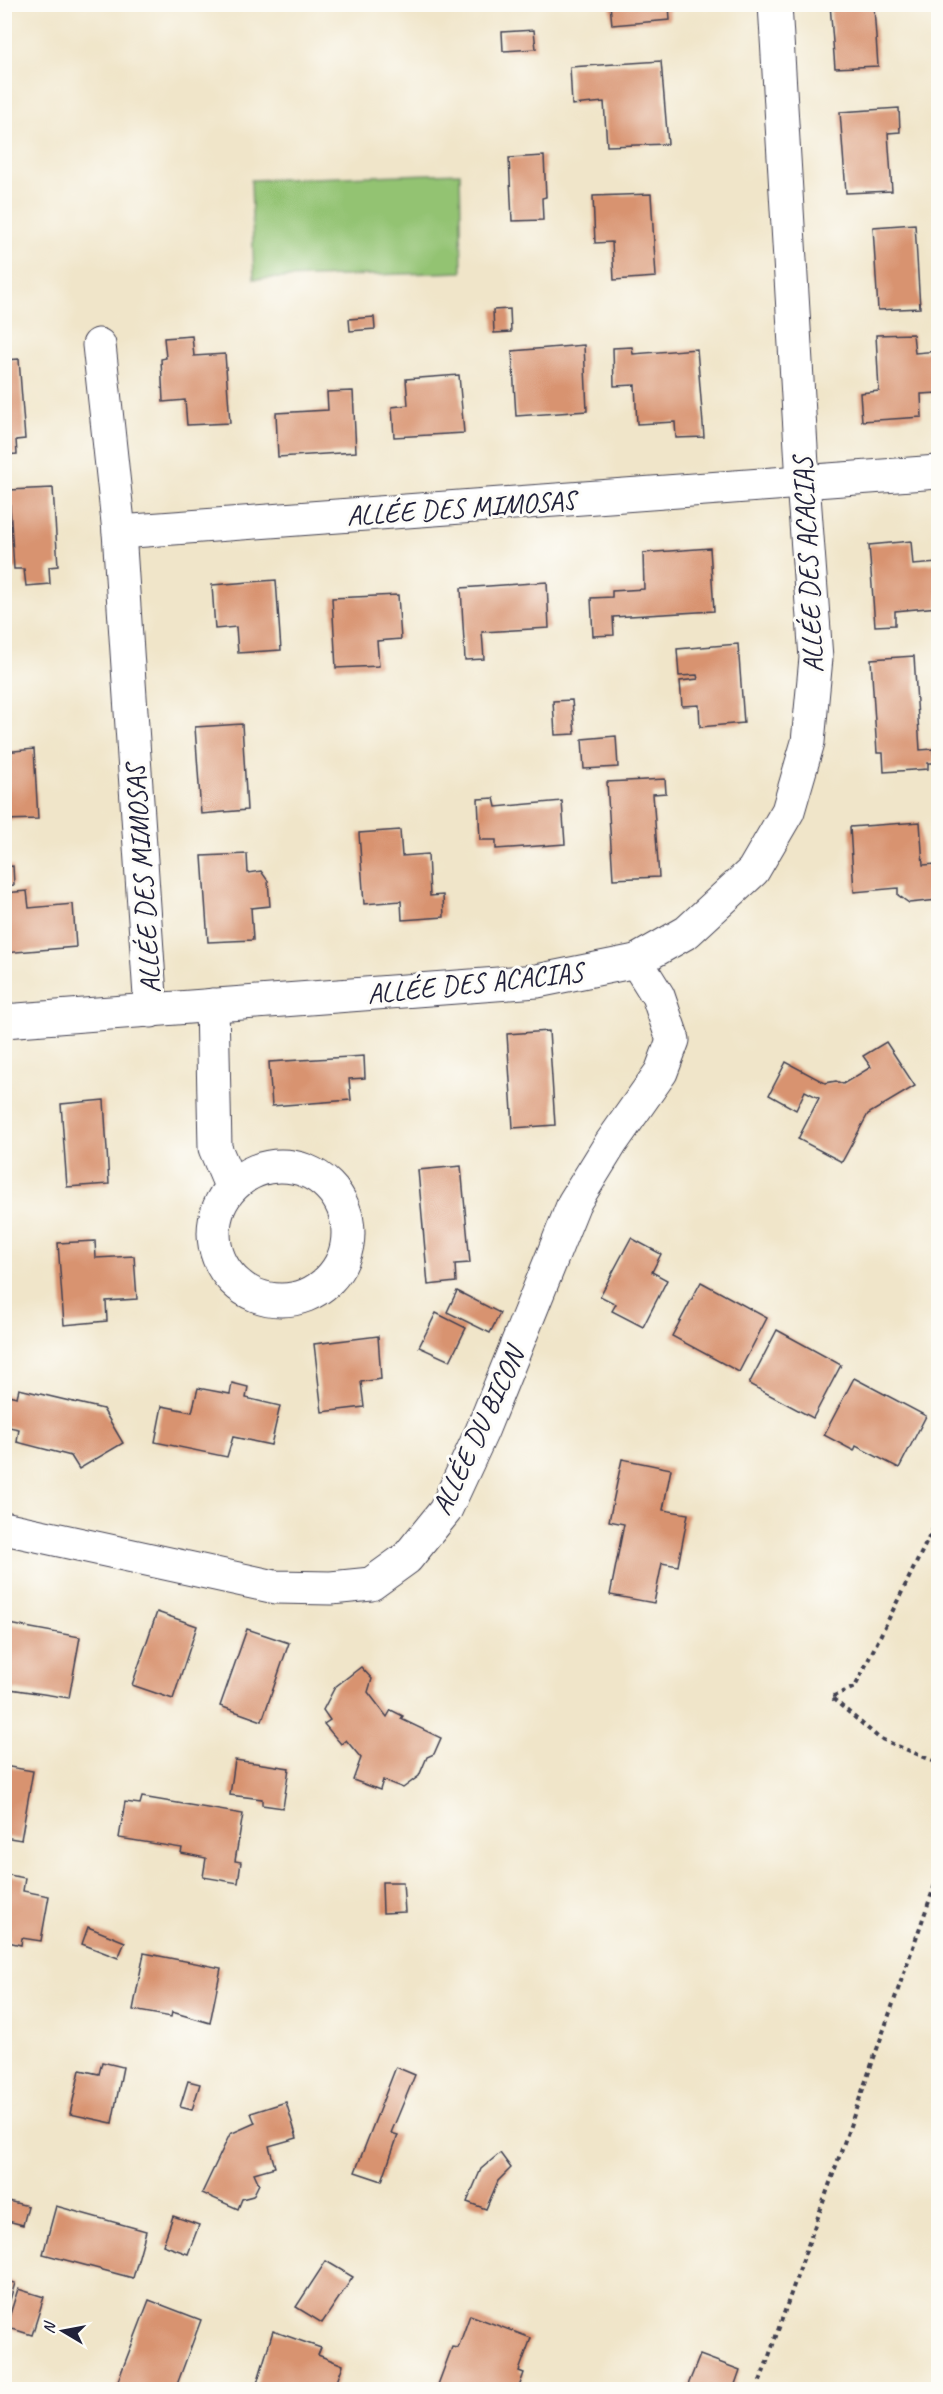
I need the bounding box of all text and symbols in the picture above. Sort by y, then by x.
street label: ALLÉE DES ACACIAS [784,453,831,674]
street label: ALLÉE DES MIMOSAS [345,482,581,533]
street label: ALLÉE DES MIMOSAS [117,759,168,995]
street label: ALLÉE DES ACACIAS [366,953,588,1011]
street label: ALLÉE DU BICON [424,1338,533,1520]
north arrow [33,2301,93,2361]
text: N [39,2319,60,2335]

